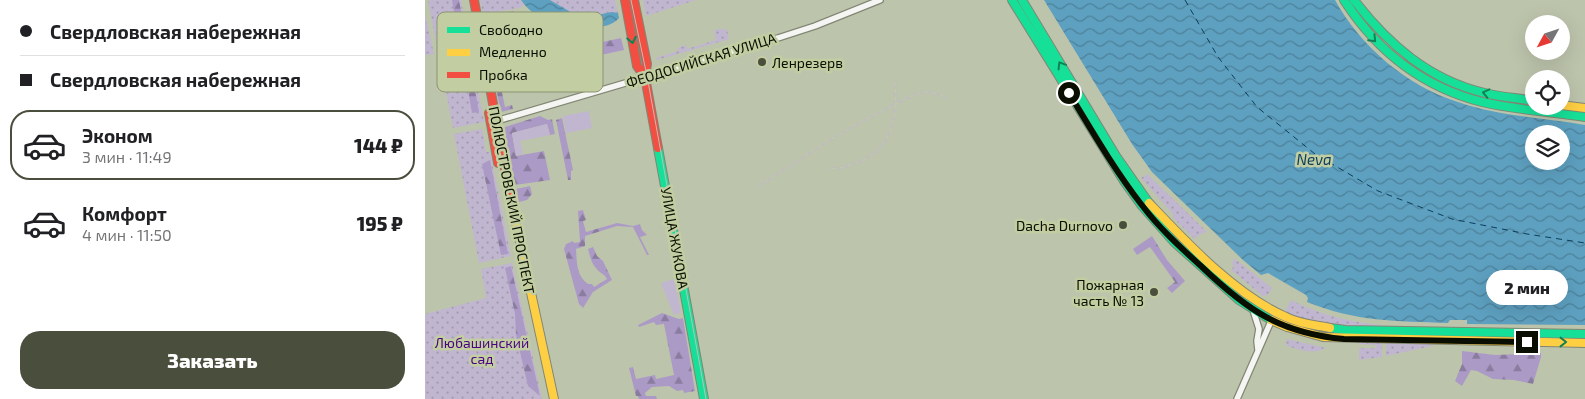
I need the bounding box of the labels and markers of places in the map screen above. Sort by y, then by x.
place label: Ленрезерв [772,54,843,71]
marker: Ленрезерв [756,56,768,68]
place label: Dacha Durnovo [1016,217,1113,234]
marker: Dacha Durnovo [1117,219,1129,231]
place label: Пожарная часть № 13 [1073,276,1144,309]
marker: Пожарная часть № 13 [1148,286,1160,298]

